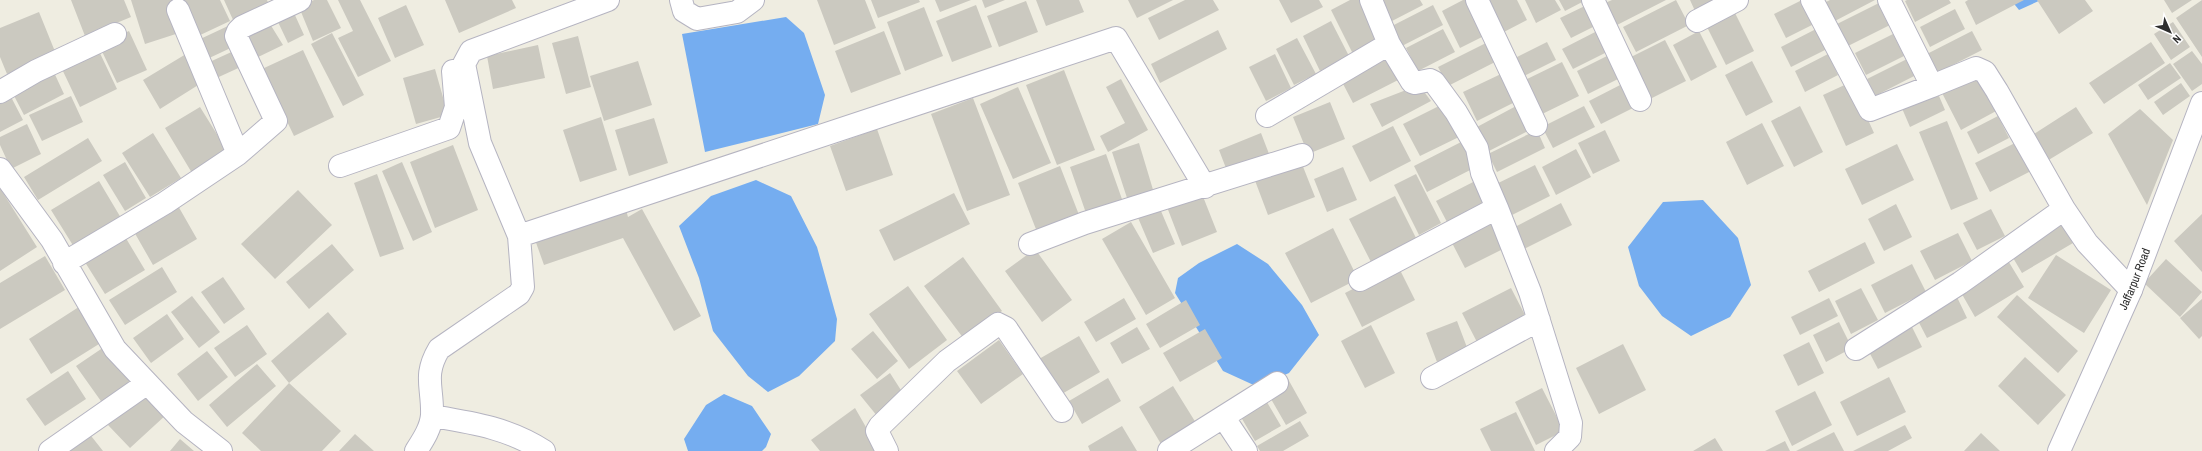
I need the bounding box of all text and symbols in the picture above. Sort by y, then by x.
north arrow [2150,12,2190,52]
text: N [2170,32,2184,46]
street label: Jaffarpur Road [2115,246,2154,312]

